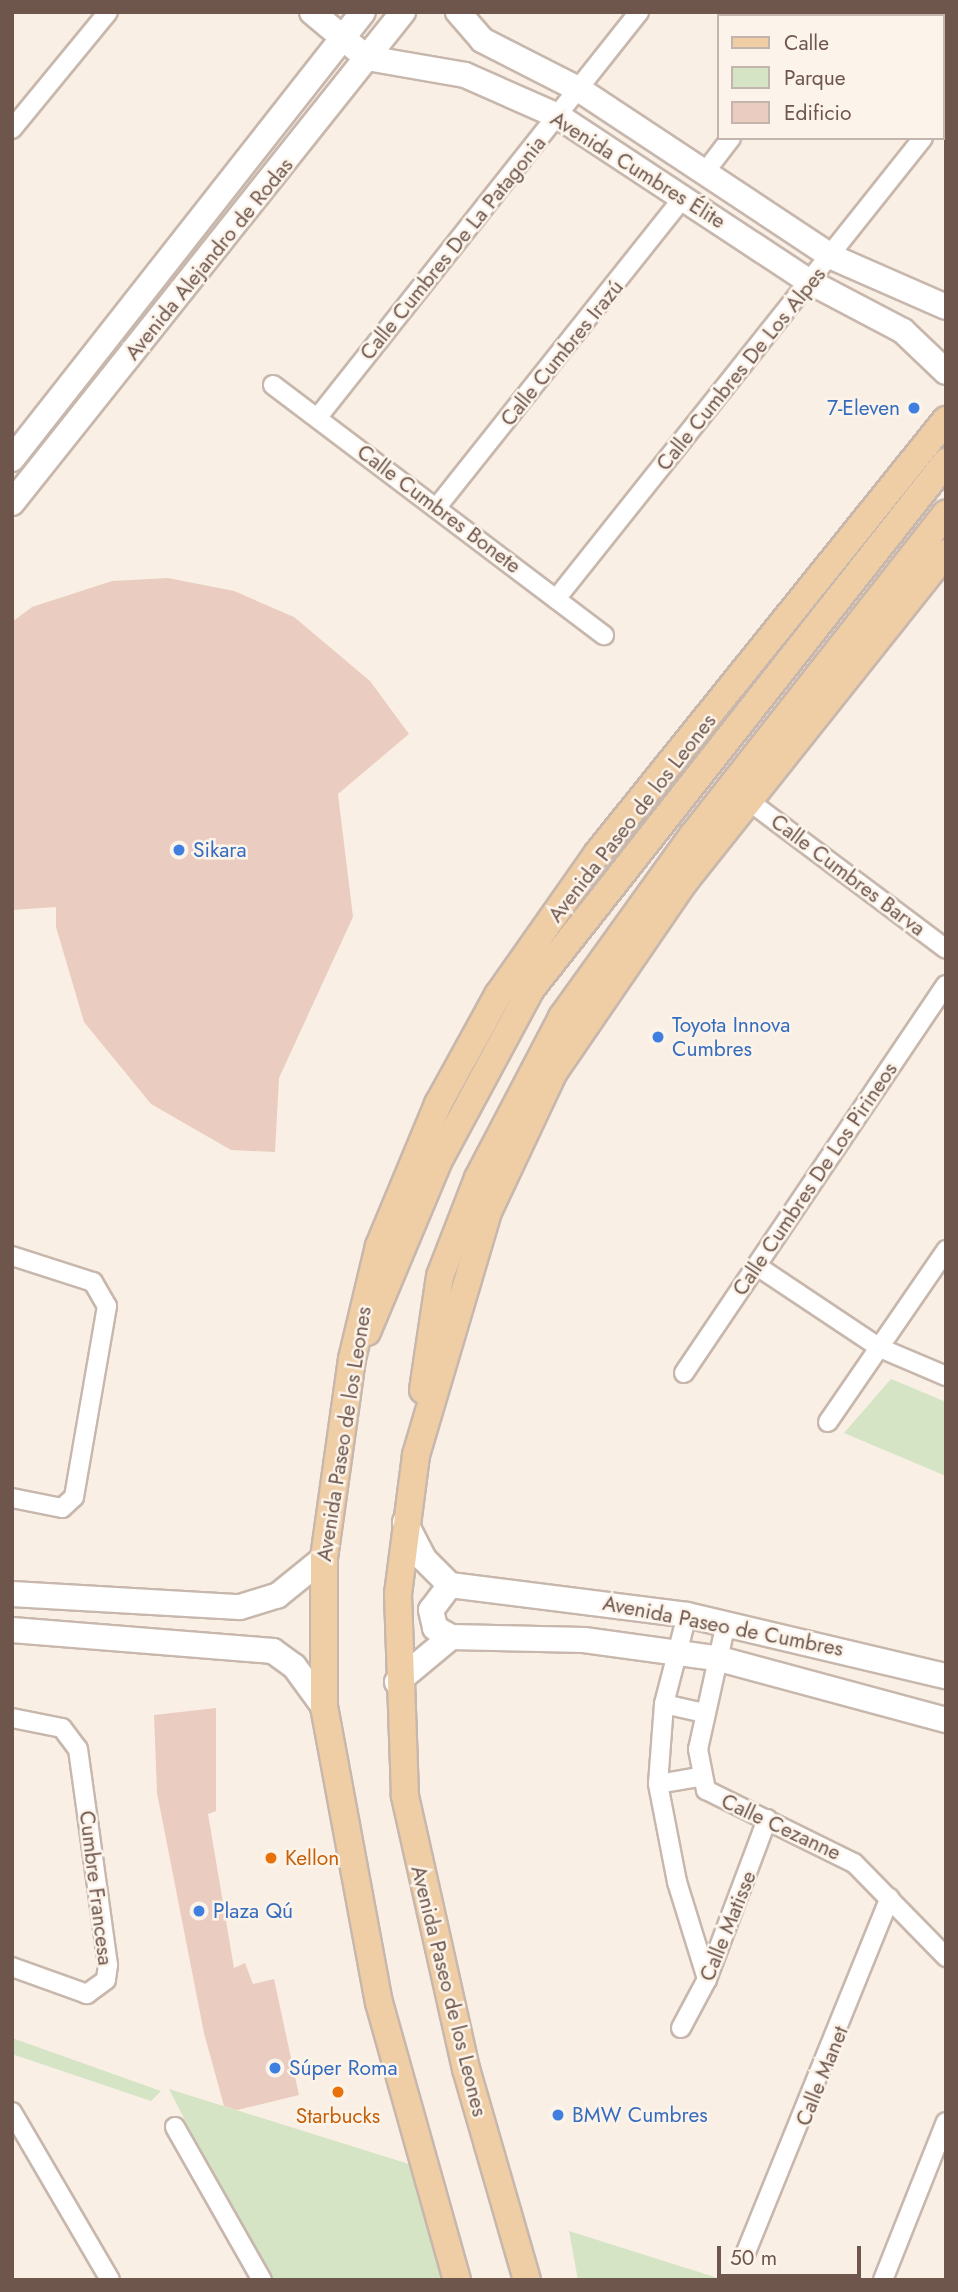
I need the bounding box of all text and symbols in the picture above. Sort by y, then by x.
legend [716,14,944,140]
text: Calle [784,28,829,58]
text: Parque [784,63,846,93]
text: Edificio [784,98,851,128]
street label: Avenida Cumbres Élite [546,106,730,234]
street label: Calle Cumbres De La Patagonia [355,131,551,365]
street label: Avenida Alejandro de Rodas [120,153,298,365]
street label: Calle Cumbres De Los Alpes [651,262,831,476]
street label: Calle Cumbres Irazú [495,275,629,431]
place label: 7-Eleven [827,395,900,421]
marker: 7-Eleven [906,400,922,416]
street label: Calle Cumbres Bonete [352,439,526,579]
street label: Avenida Paseo de los Leones [543,709,721,927]
street label: Calle Cumbres Barva [766,809,930,941]
place label: Sikara [193,837,247,863]
marker: Sikara [171,842,187,858]
place label: Toyota Innova Cumbres [672,1012,790,1062]
marker: Toyota Innova Cumbres [650,1029,666,1045]
street label: Calle Cumbres De Los Pirineos [727,1058,903,1300]
street label: Avenida Paseo de los Leones [311,1305,377,1563]
street label: Avenida Paseo de Cumbres [601,1590,845,1662]
street label: Calle Cezanne [717,1788,845,1866]
street label: Cumbre Francesa [74,1809,118,1967]
place label: Kellon [285,1845,339,1871]
marker: Kellon [263,1850,279,1866]
street label: Avenida Paseo de los Leones [406,1863,492,2119]
street label: Calle Matisse [694,1867,762,1985]
place label: Plaza Qú [213,1898,293,1924]
marker: Plaza Qú [191,1903,207,1919]
street label: Calle Manet [791,2022,853,2130]
place label: Súper Roma [289,2055,398,2081]
marker: Súper Roma [267,2060,283,2076]
marker: Starbucks [330,2084,346,2100]
place label: BMW Cumbres [572,2102,708,2128]
place label: Starbucks [296,2103,380,2129]
marker: BMW Cumbres [550,2107,566,2123]
scale bar [720,2232,864,2276]
text: 50 m [730,2243,777,2273]

